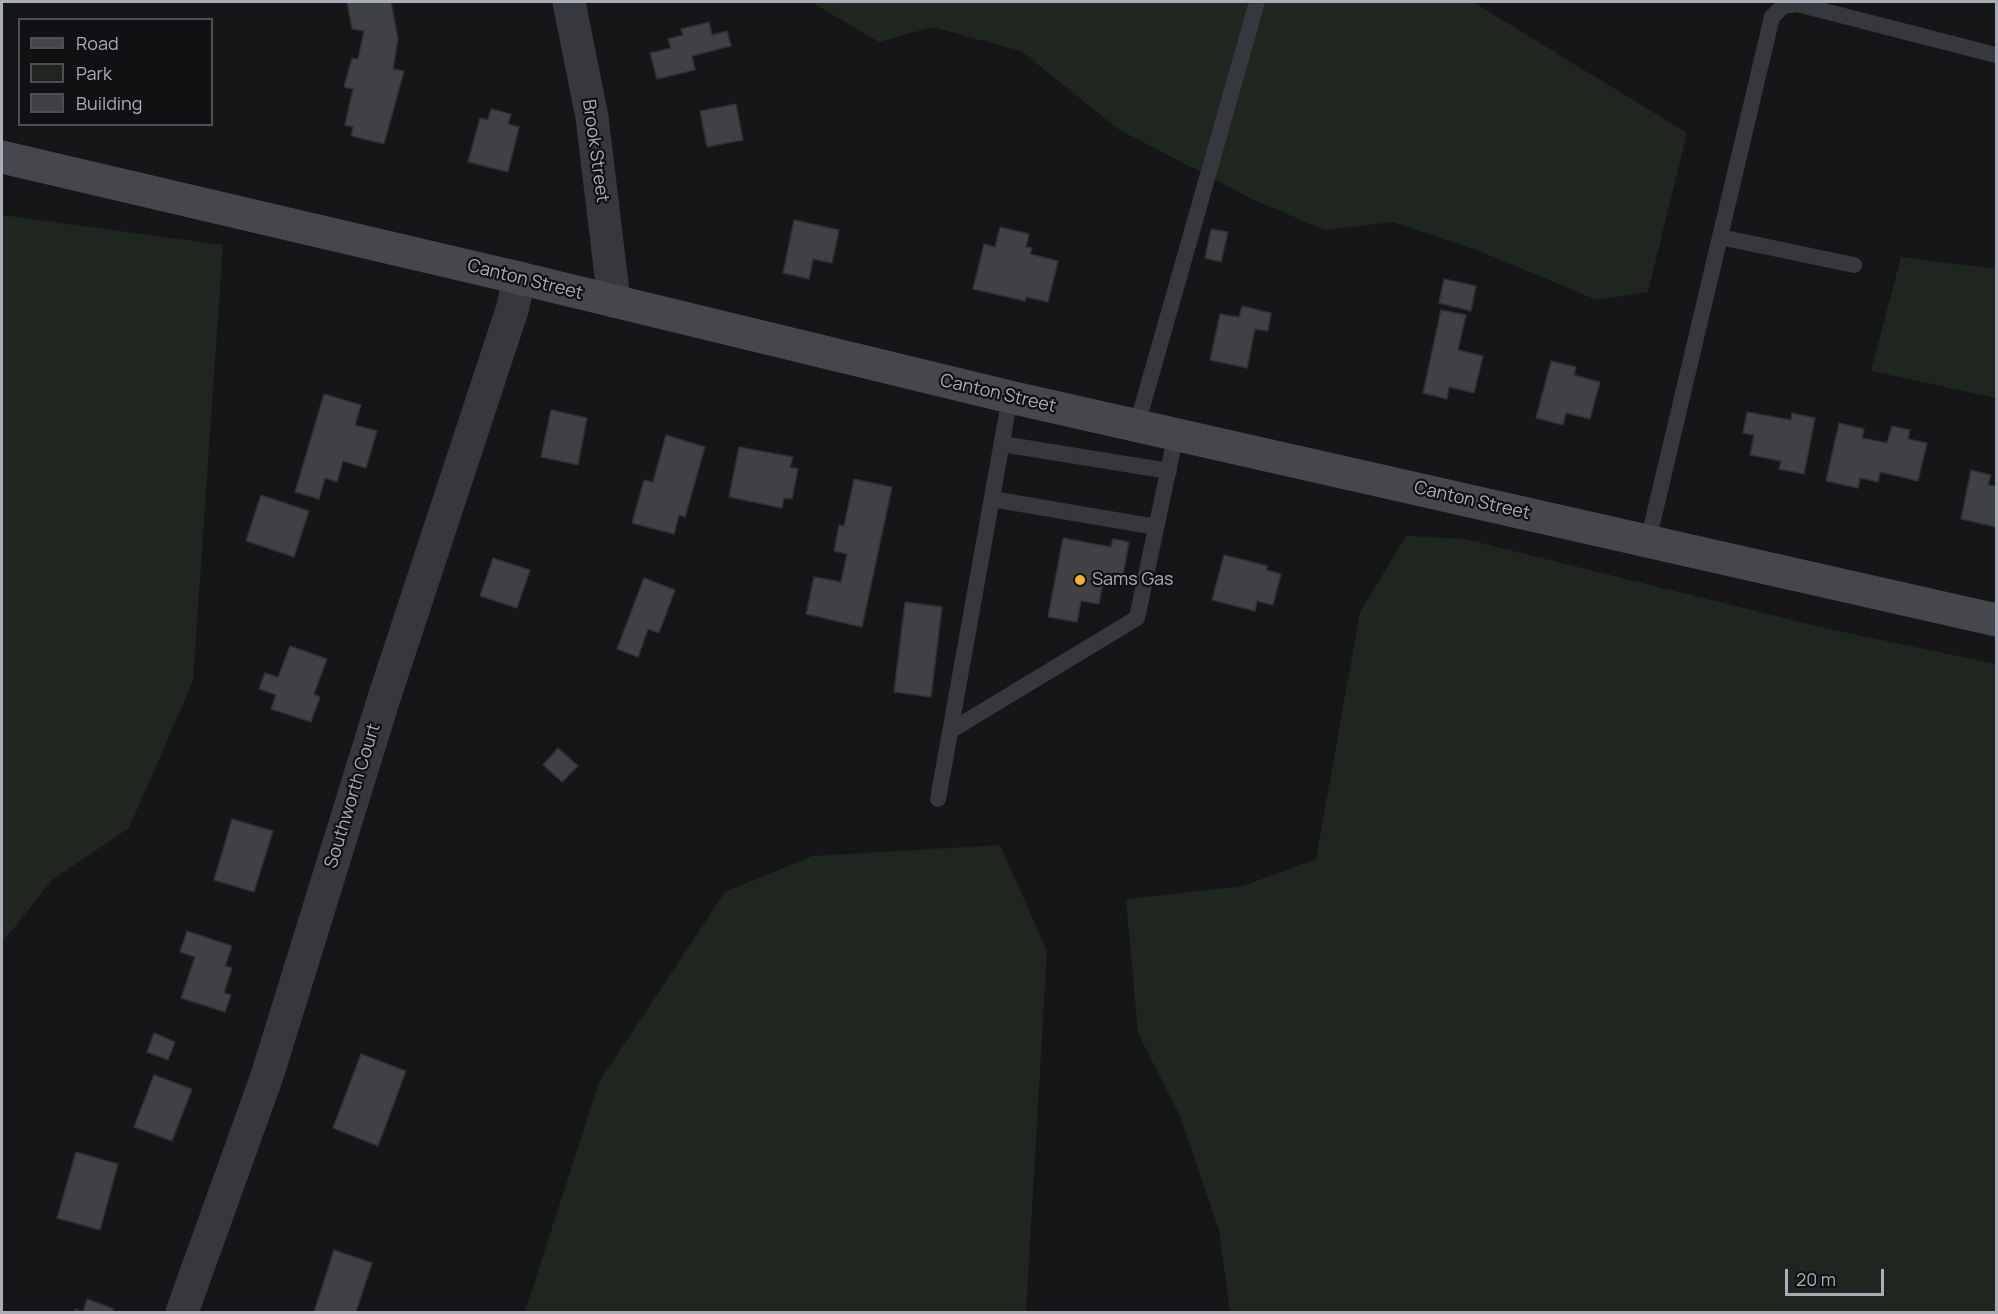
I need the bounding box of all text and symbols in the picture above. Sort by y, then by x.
legend [18,18,213,126]
text: Road [76,31,119,55]
text: Park [76,61,112,85]
text: Building [76,91,142,115]
street label: Brook Street [577,98,613,204]
street label: Canton Street [465,255,585,305]
street label: Canton Street [938,370,1058,418]
street label: Canton Street [1412,477,1532,525]
place label: Sams Gas [1092,569,1174,591]
marker: Sams Gas [1073,573,1087,587]
street label: Southworth Court [321,721,385,871]
scale bar [1788,1257,1887,1295]
text: 20 m [1796,1267,1836,1291]

